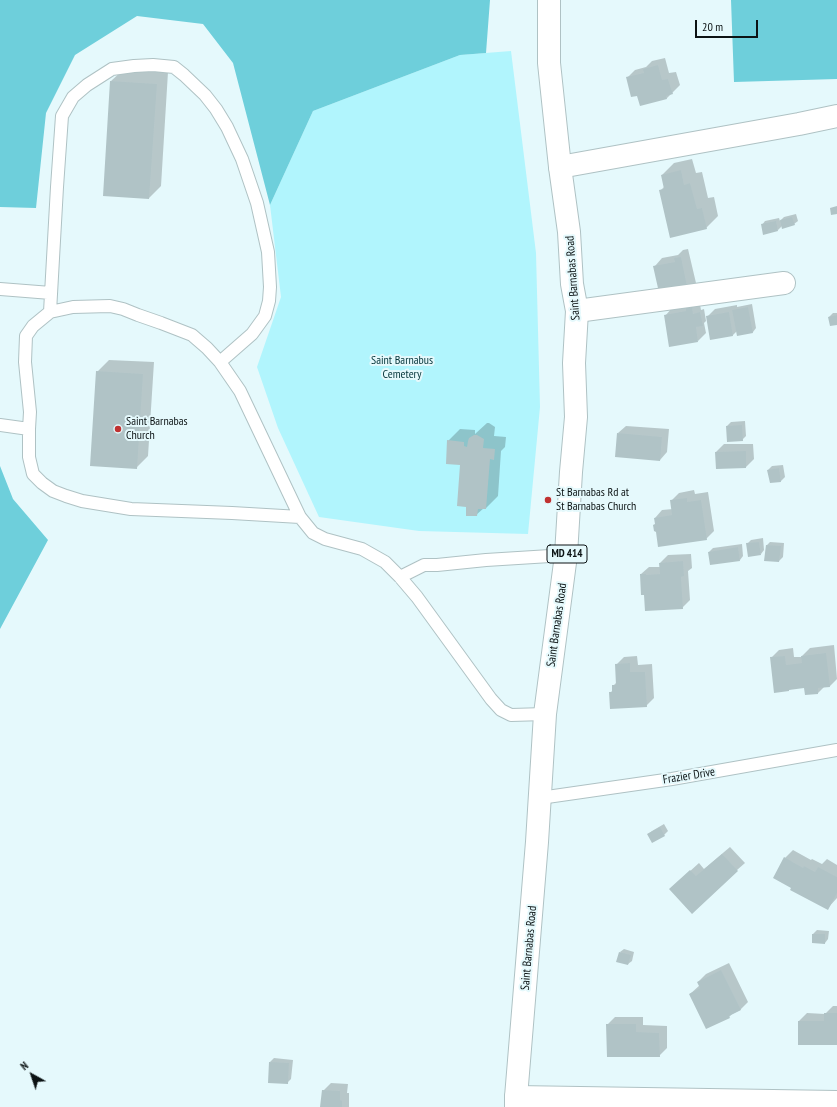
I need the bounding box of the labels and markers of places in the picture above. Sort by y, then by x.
place label: Saint Barnabas Church [126,415,188,443]
marker: Saint Barnabas Church [113,424,123,434]
place label: St Barnabas Rd at St Barnabas Church [556,486,636,514]
marker: St Barnabas Rd at St Barnabas Church [543,495,553,505]

